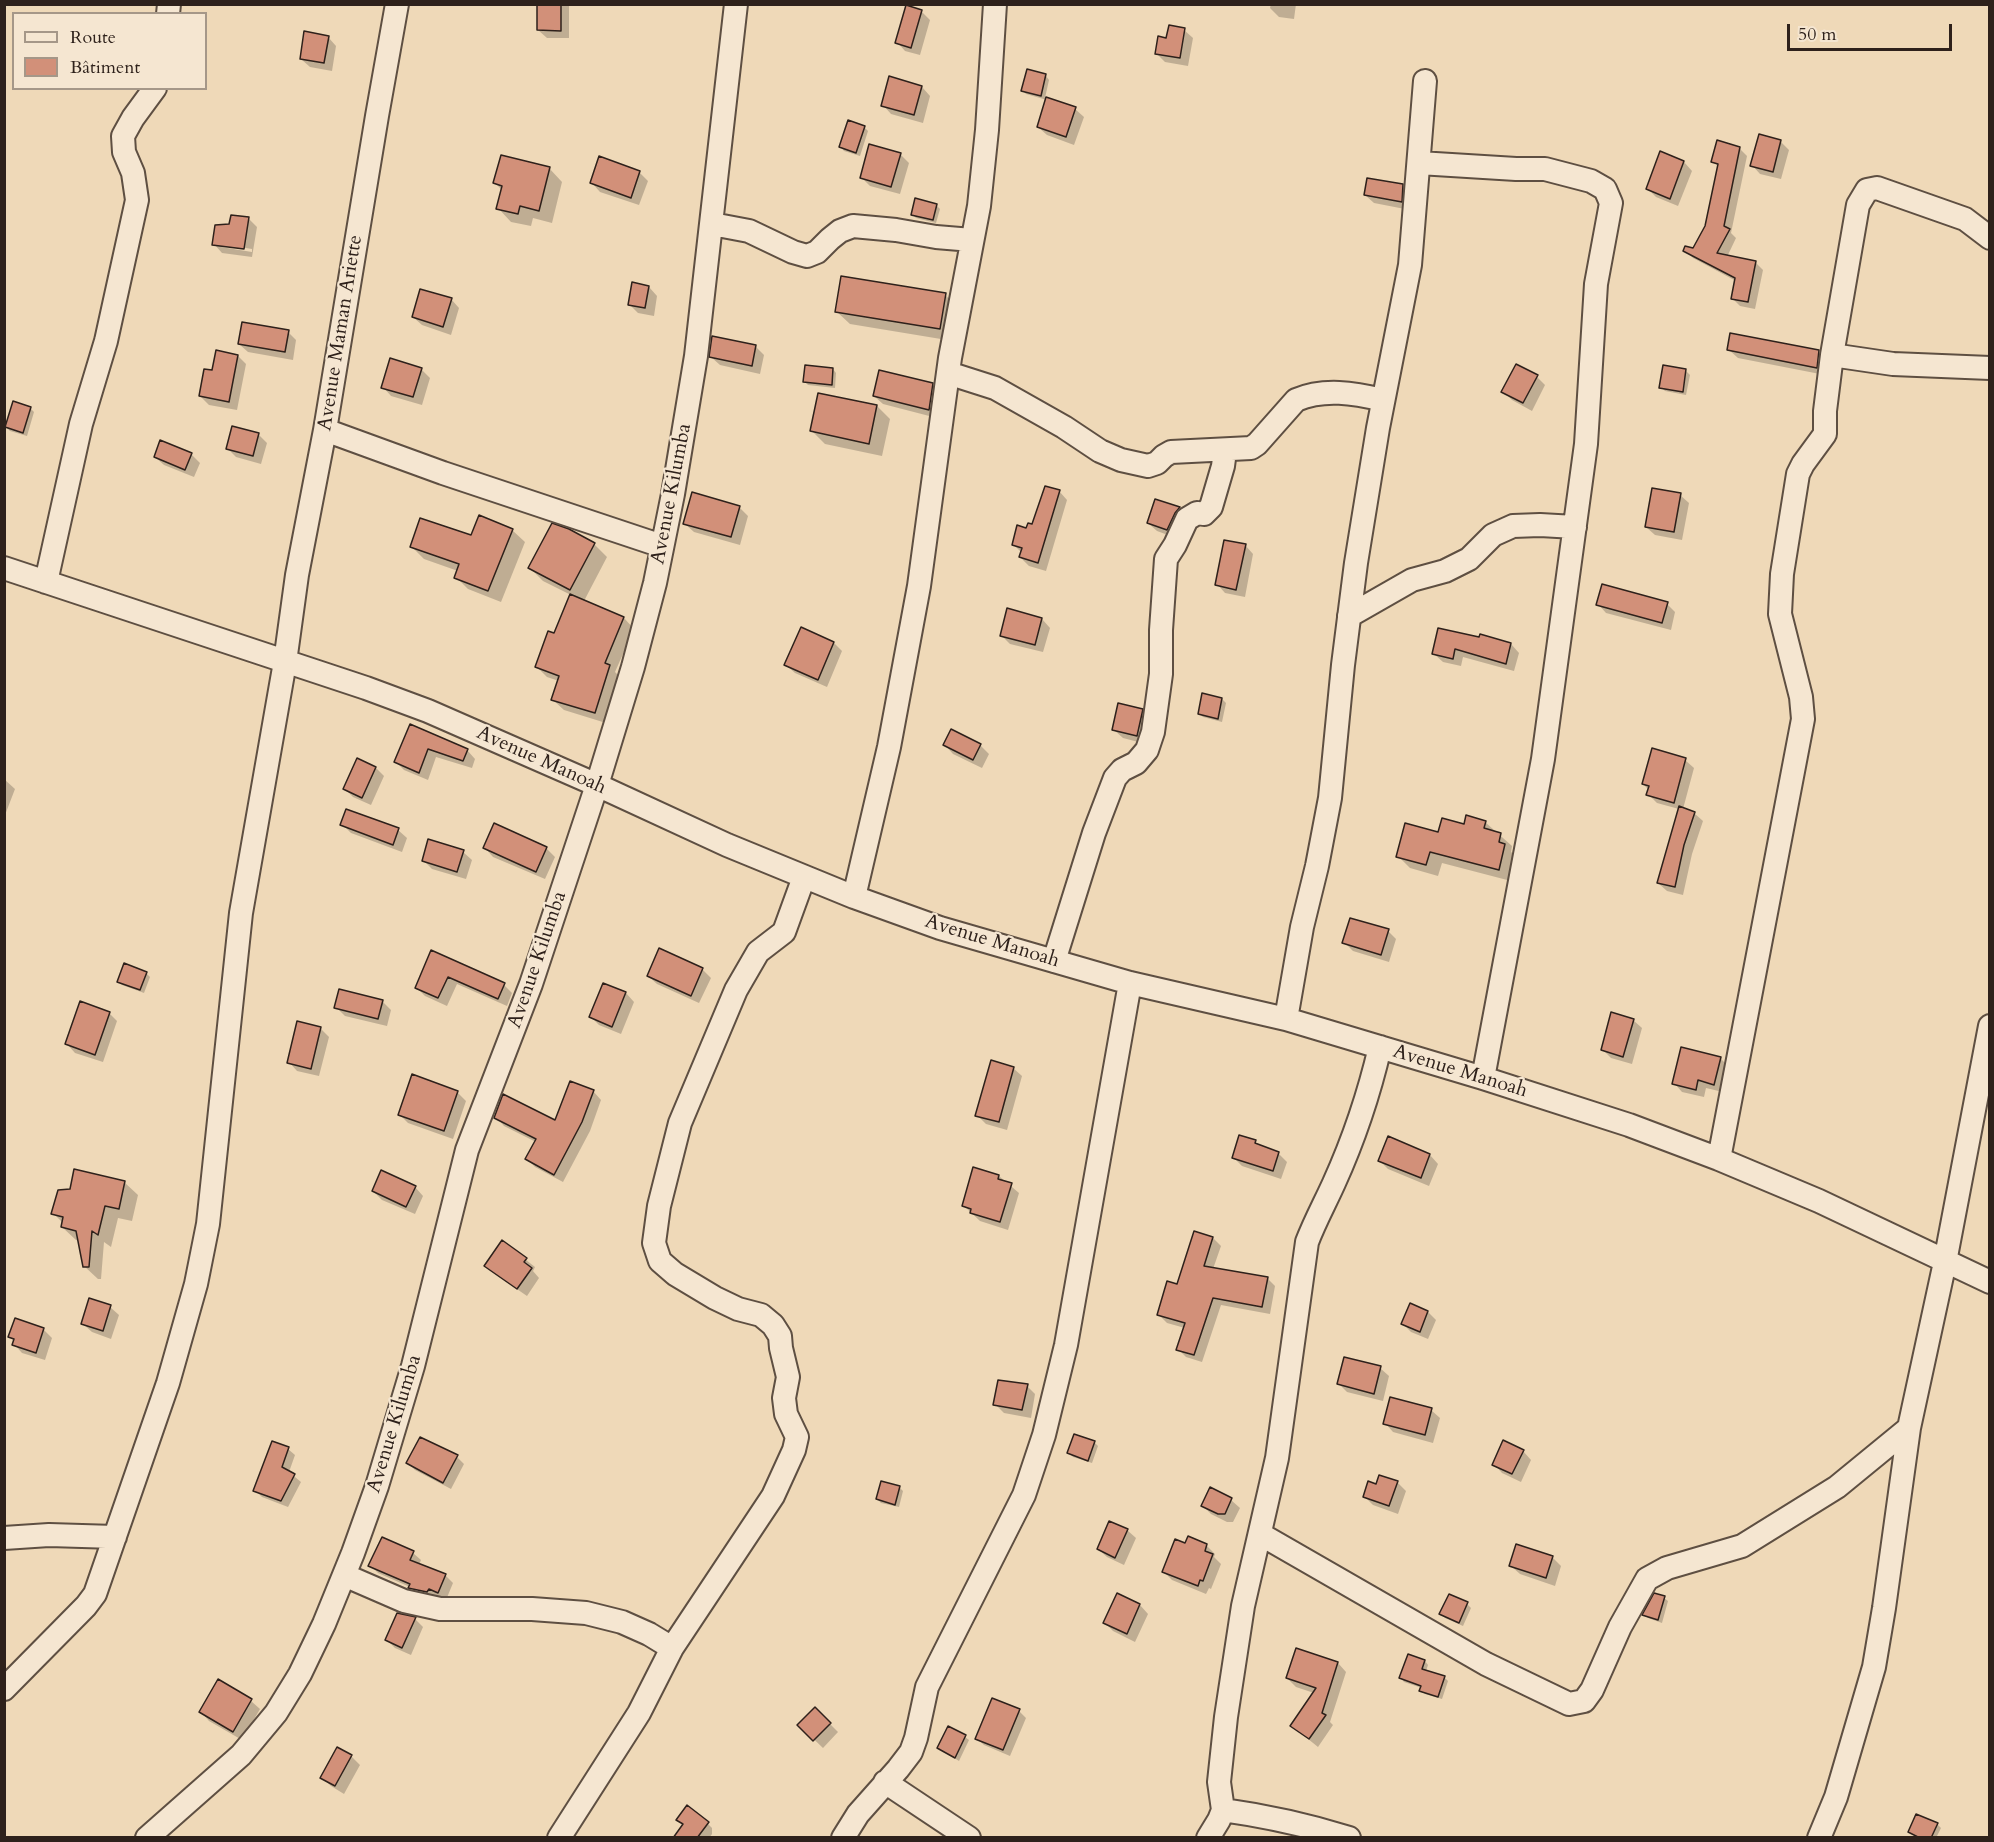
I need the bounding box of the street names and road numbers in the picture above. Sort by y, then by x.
street label: Avenue Maman Ariette [314,233,368,433]
street label: Avenue Kilumba [647,421,697,567]
street label: Avenue Manoah [472,722,610,800]
street label: Avenue Kilumba [503,888,573,1032]
street label: Avenue Manoah [922,910,1062,974]
street label: Avenue Manoah [1390,1040,1530,1104]
street label: Avenue Kilumba [363,1352,427,1496]

